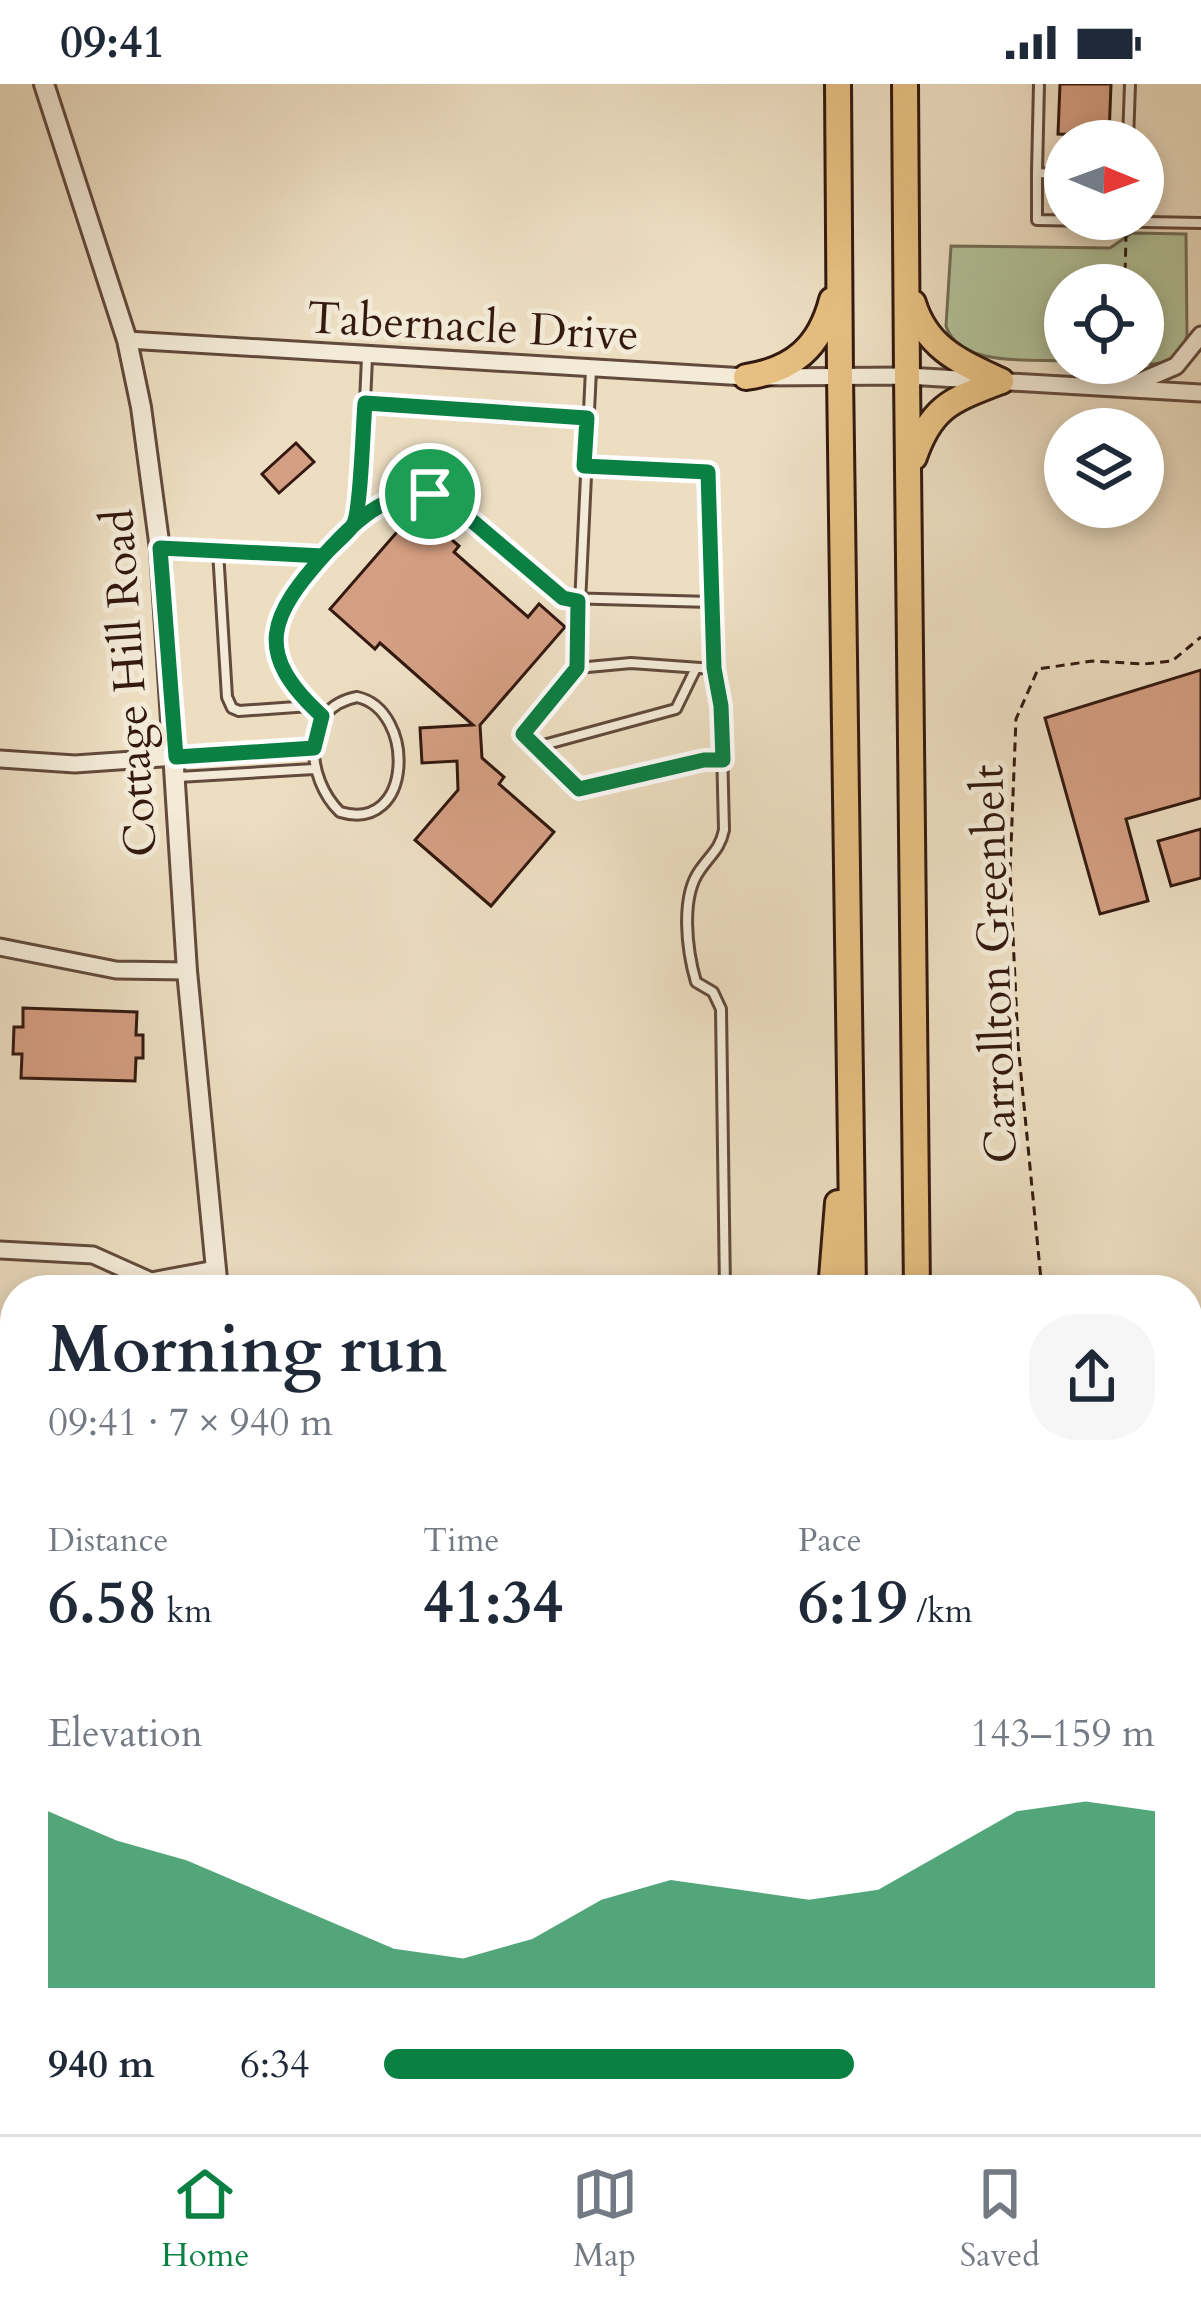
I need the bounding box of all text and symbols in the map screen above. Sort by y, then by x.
text: 09:41 [60,12,165,73]
north arrow [1044,120,1164,240]
map controls [1044,120,1164,528]
button: locate [1044,264,1164,384]
street label: Tabernacle Drive [306,287,640,366]
button: layers [1044,408,1164,528]
pin [379,443,481,545]
icon: arrive [397,461,463,527]
street label: Cottage Hill Road [87,507,172,859]
street label: Carrollton Greenbelt [957,764,1032,1164]
text: Morning run [48,1306,447,1395]
button: share [1029,1314,1155,1440]
text: 09:41 · 7 × 940 m [48,1396,333,1449]
text: Distance [48,1518,169,1563]
text: Time [423,1518,499,1563]
text: Pace [798,1518,862,1563]
text: 6.58 [48,1563,158,1644]
text: 41:34 [423,1563,563,1644]
text: 6:19 [798,1563,908,1644]
text: km [158,1589,212,1634]
text: /km [908,1589,973,1634]
text: Elevation [48,1707,203,1760]
text: 143–159 m [970,1707,1155,1760]
text: 940 m [48,2038,154,2091]
text: 6:34 [240,2038,310,2091]
tab: Home [161,2161,249,2278]
tab: Map [572,2161,638,2278]
tab: Saved [960,2161,1040,2278]

